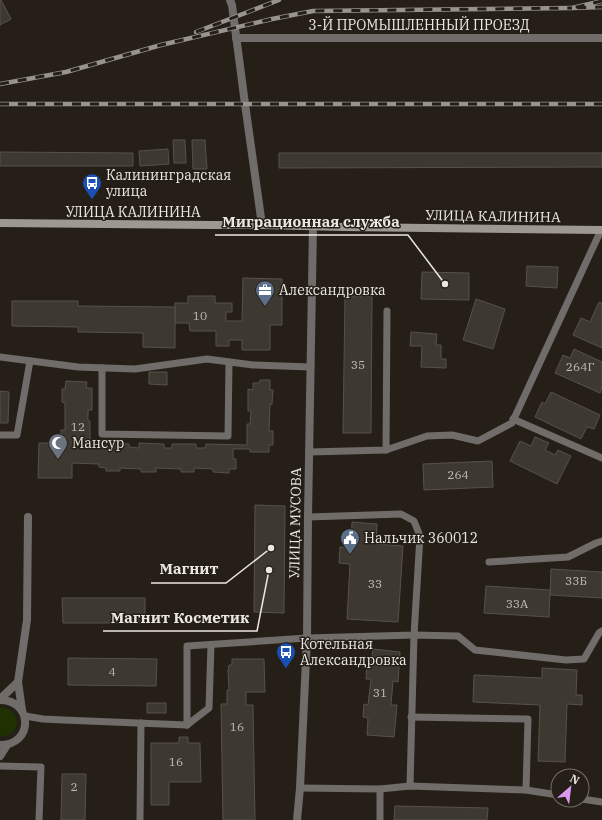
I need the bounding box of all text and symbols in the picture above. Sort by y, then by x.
street label: 3-Й ПРОМЫШЛЕННЫЙ ПРОЕЗД [308,16,530,34]
place label: Калининградская улица [106,166,231,200]
bus stop icon: Калининградская улица [81,172,103,200]
street label: УЛИЦА КАЛИНИНА [65,203,201,221]
street label: УЛИЦА КАЛИНИНА [425,206,561,226]
callout: Миграционная служба [215,208,408,235]
text: Миграционная служба [222,212,400,231]
office icon: Александровка [254,279,276,307]
place label: Александровка [279,281,386,299]
house number: 10 [193,308,207,323]
house number: 35 [351,357,365,372]
house number: 264Г [566,359,594,374]
house number: 12 [71,419,85,434]
mosque icon: Мансур [47,432,69,460]
place label: Мансур [72,434,124,452]
street label: УЛИЦА МУСОВА [285,467,305,579]
house number: 264 [447,467,469,482]
public building icon: Нальчик 360012 [339,527,361,555]
place label: Нальчик 360012 [364,529,478,547]
callout: Магнит [151,556,226,583]
text: Магнит [159,559,219,578]
house number: 33Б [565,573,587,588]
house number: 33 [368,576,382,591]
house number: 33А [506,596,529,611]
callout: Магнит Косметик [103,604,257,631]
text: Магнит Косметик [111,608,249,627]
place label: Котельная Александровка [300,635,407,669]
bus stop icon: Котельная Александровка [275,641,297,669]
house number: 4 [108,664,116,679]
house number: 31 [373,685,387,700]
house number: 16 [230,719,244,734]
house number: 16 [169,754,183,769]
north arrow [550,768,590,808]
text: N [568,771,582,788]
house number: 2 [70,779,78,794]

